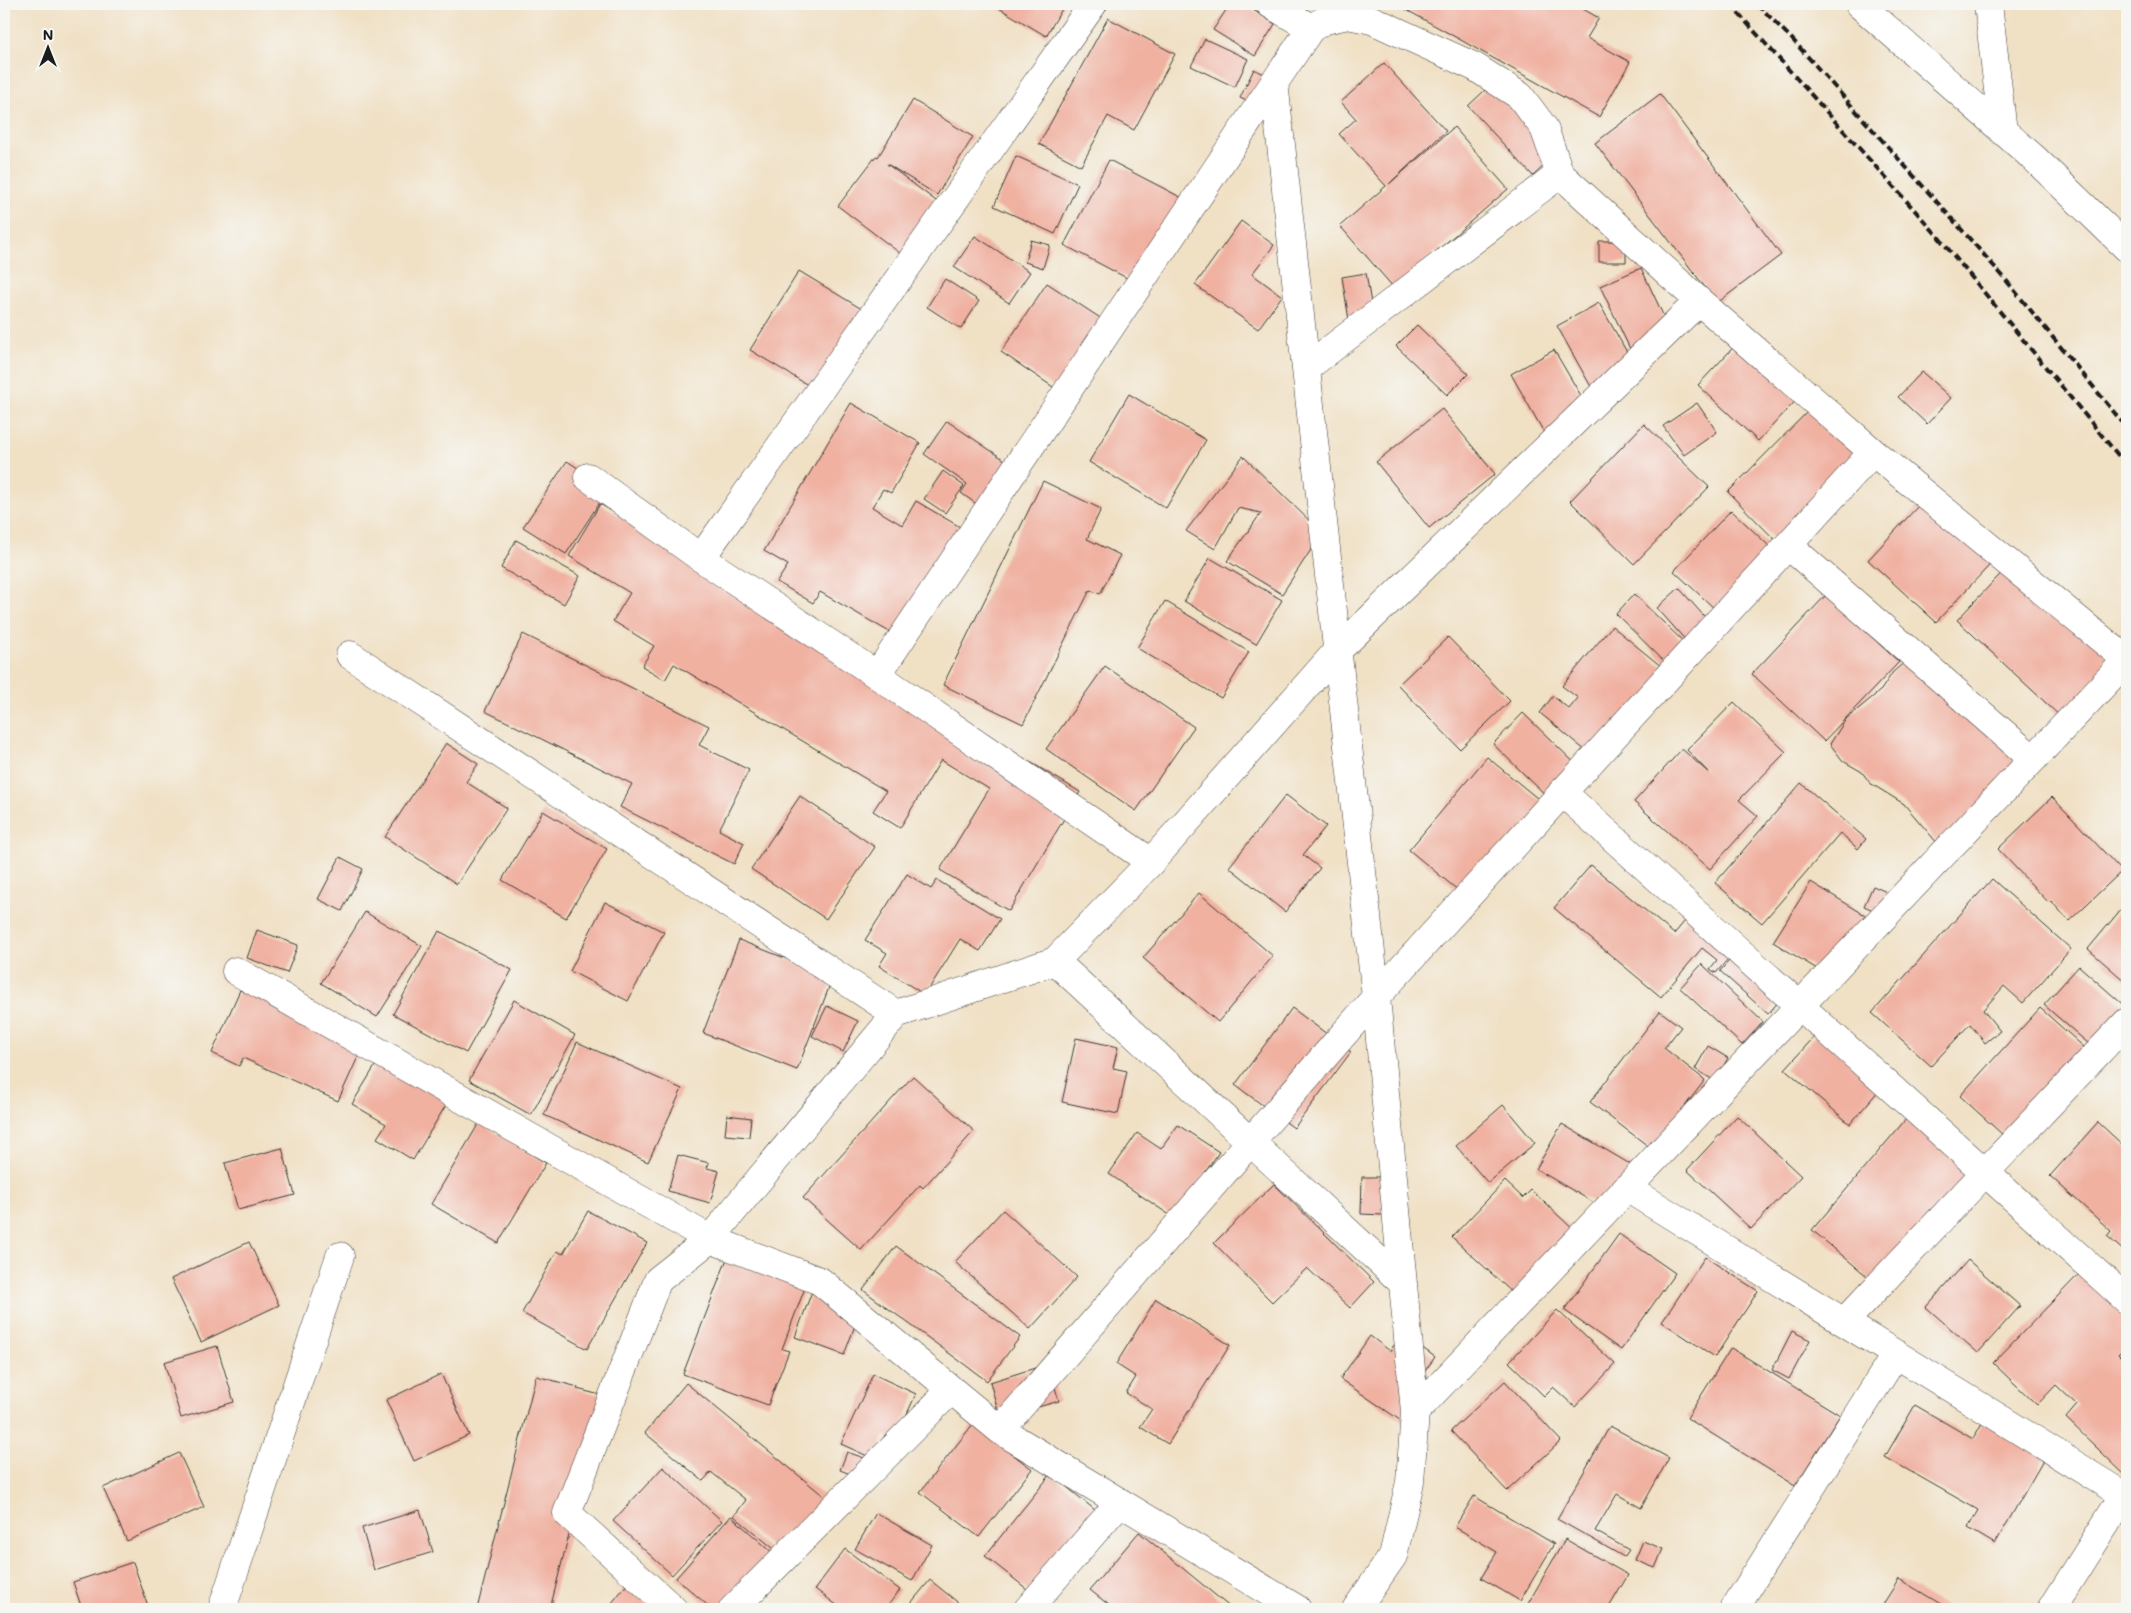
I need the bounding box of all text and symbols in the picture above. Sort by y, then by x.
north arrow [22,22,72,72]
text: N [43,25,53,44]

